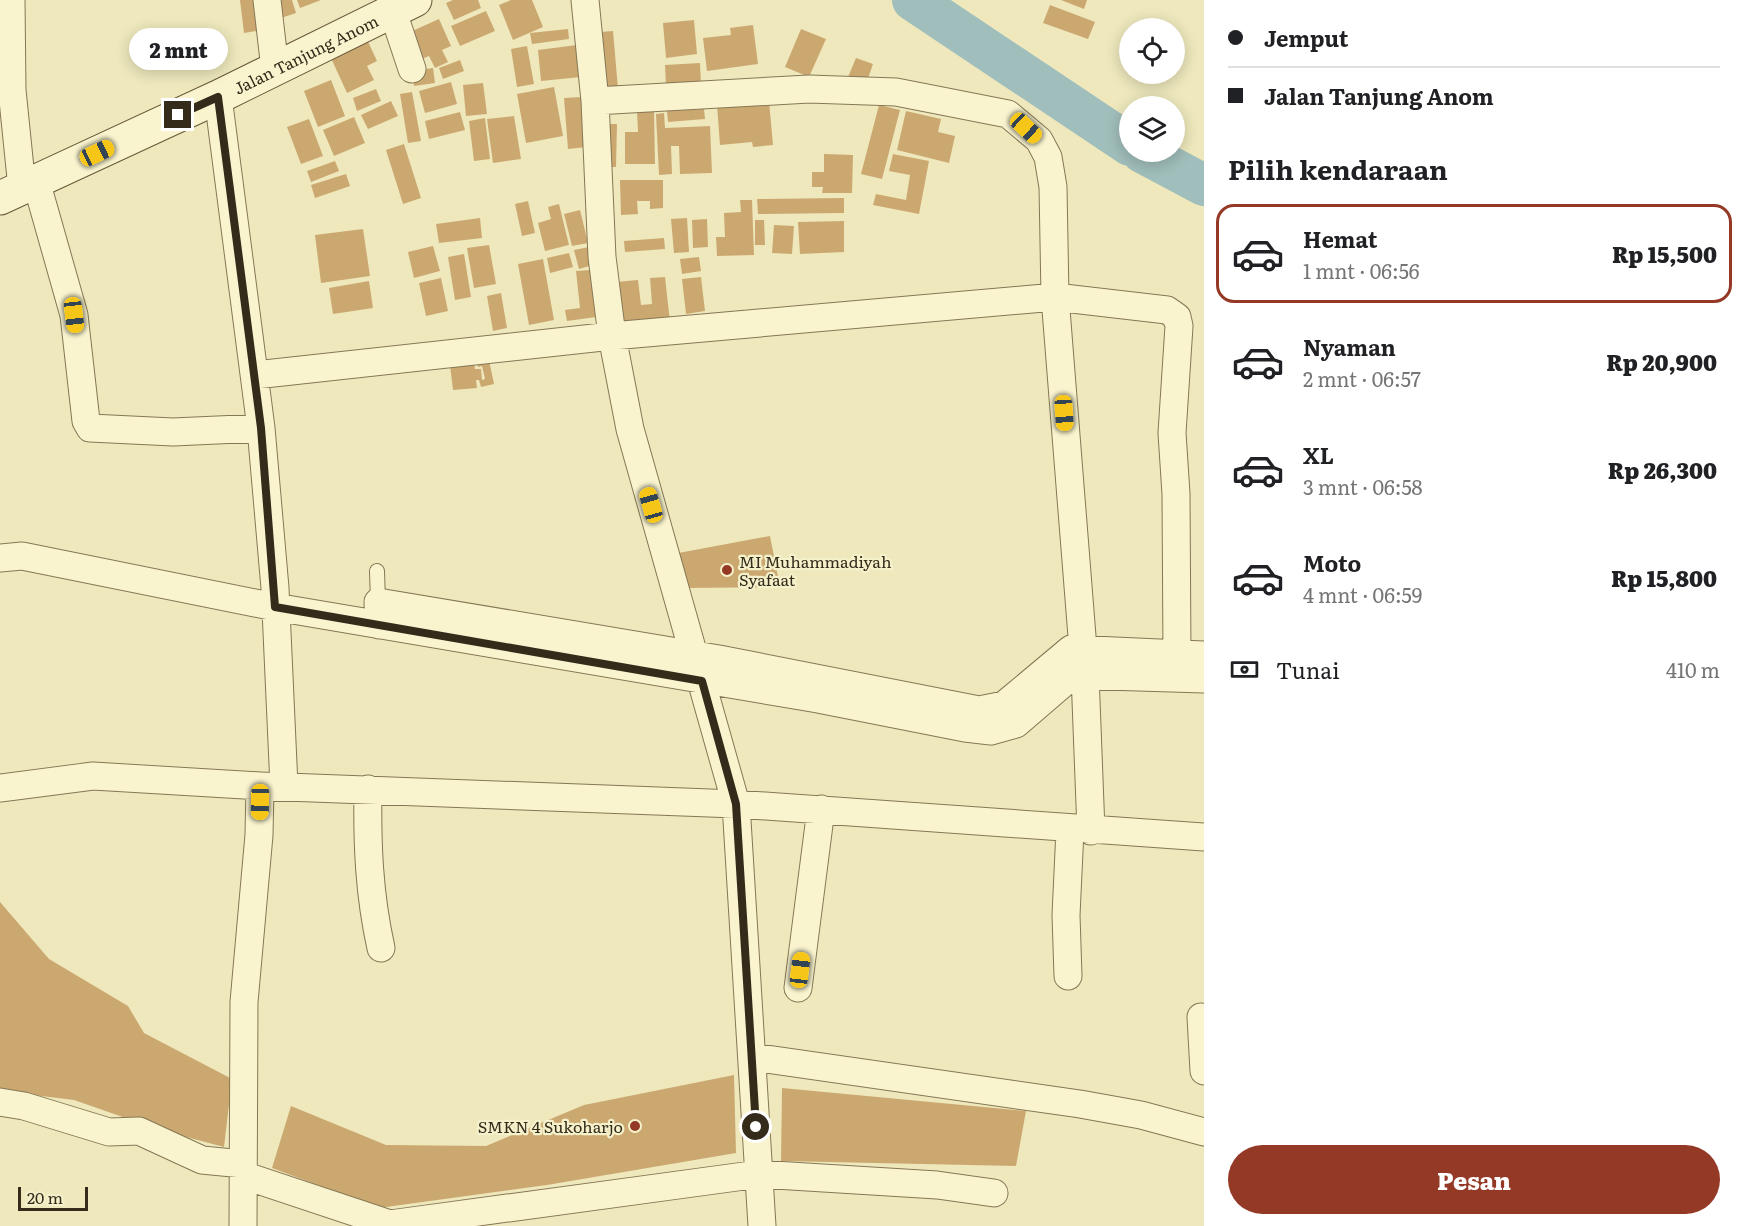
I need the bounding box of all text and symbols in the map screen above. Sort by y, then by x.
street label: Jalan Tanjung Anom [229,8,382,100]
map controls [1119,18,1185,162]
button: locate [1119,18,1185,84]
text: Jemput [1264,21,1348,54]
callout: 2 mnt [128,28,228,70]
text: 2 mnt [149,34,208,64]
text: Jalan Tanjung Anom [1264,79,1494,112]
button: layers [1119,96,1185,162]
route end [164,101,191,128]
car [1007,109,1045,147]
car [77,137,117,169]
text: Pilih kendaraan [1228,148,1448,188]
text: Hemat [1303,222,1377,255]
icon: car [1231,227,1285,281]
text: Rp 15,500 [1612,237,1717,270]
text: 1 mnt · 06:56 [1303,255,1420,285]
car [63,296,85,334]
text: Nyaman [1303,330,1396,363]
icon: car [1231,335,1285,389]
text: Rp 20,900 [1606,345,1717,378]
text: 2 mnt · 06:57 [1303,363,1421,393]
car [1054,394,1074,432]
text: XL [1303,438,1334,471]
icon: car [1231,443,1285,497]
text: Rp 26,300 [1608,453,1717,486]
text: 3 mnt · 06:58 [1303,471,1423,501]
car [637,485,665,525]
text: Moto [1303,546,1361,579]
place label: MI Muhammadiyah Syafaat [739,549,892,591]
icon: car [1231,551,1285,605]
text: Rp 15,800 [1611,561,1717,594]
marker: MI Muhammadiyah Syafaat [720,563,734,577]
text: 4 mnt · 06:59 [1303,579,1422,609]
icon: cash [1228,653,1261,686]
text: Tunai [1276,653,1340,686]
text: 410 m [1666,654,1720,684]
car [251,784,269,820]
car [789,951,811,989]
route start [742,1113,769,1140]
place label: SMKN 4 Sukoharjo [478,1114,623,1138]
marker: SMKN 4 Sukoharjo [628,1119,642,1133]
button: Pesan [1228,1145,1720,1214]
scale bar [18,1184,88,1212]
text: 20 m [27,1185,63,1209]

